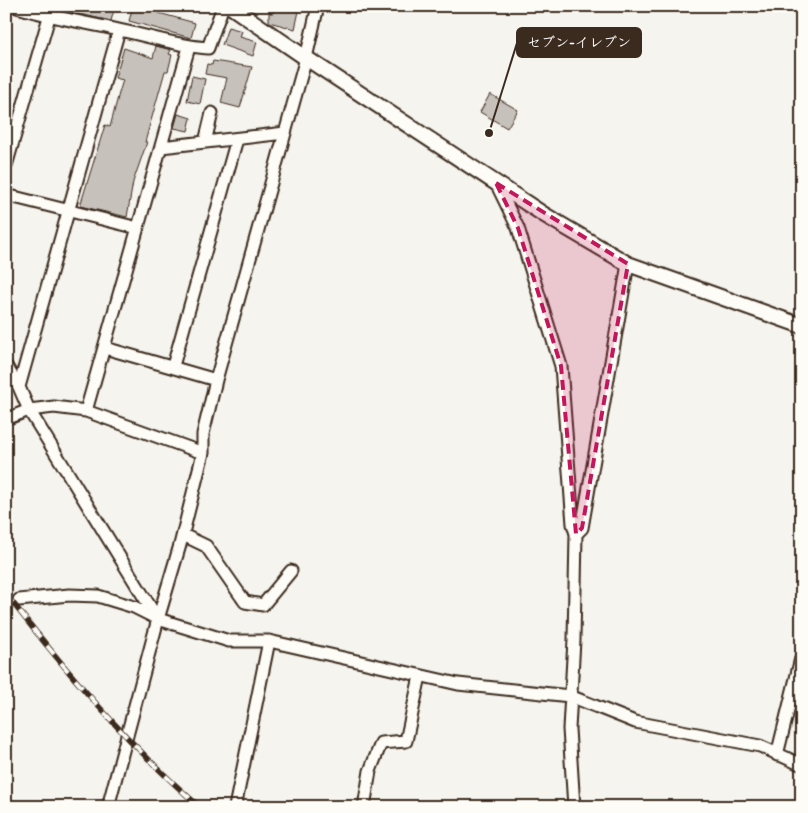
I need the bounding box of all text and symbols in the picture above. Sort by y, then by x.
callout: セブン-イレブン [517,28,641,57]
text: セブン-イレブン [527,33,631,51]

